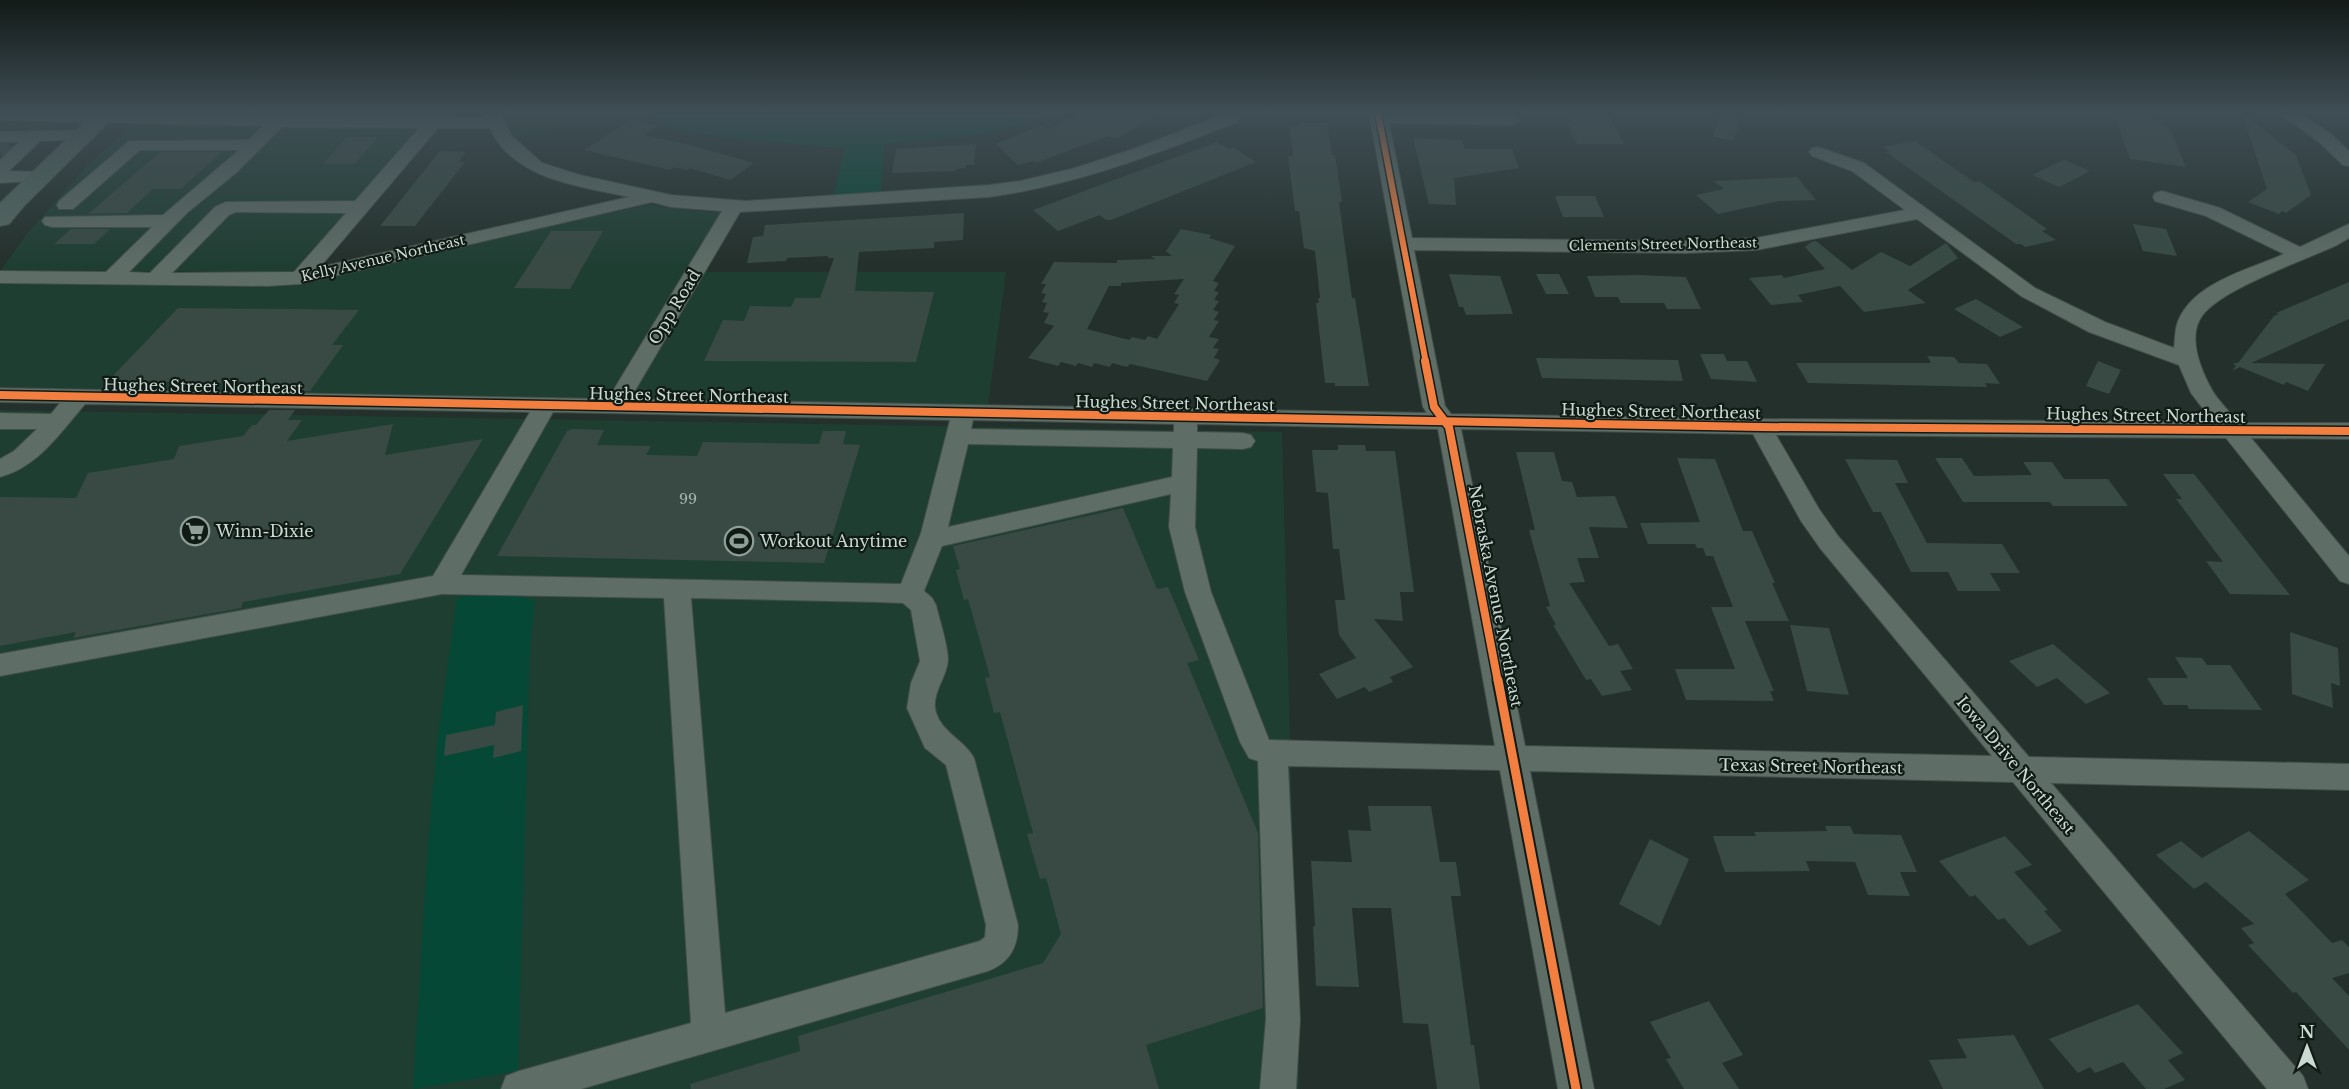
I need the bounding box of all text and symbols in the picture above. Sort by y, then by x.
street label: Kelly Avenue Northeast [299,230,467,286]
street label: Clements Street Northeast [1569,233,1758,255]
street label: Opp Road [644,266,704,348]
street label: Hughes Street Northeast [103,374,303,398]
street label: Hughes Street Northeast [589,383,789,407]
street label: Hughes Street Northeast [1075,391,1275,415]
street label: Hughes Street Northeast [1561,399,1761,423]
street label: Hughes Street Northeast [2046,403,2246,427]
street label: Nebraska Avenue Northeast [1465,483,1527,709]
house number: 99 [679,490,697,508]
supermarket icon: Winn-Dixie [179,515,211,547]
place label: Winn-Dixie [215,521,313,541]
sports icon: Workout Anytime [723,525,755,557]
place label: Workout Anytime [759,531,907,551]
street label: Iowa Drive Northeast [1952,692,2080,838]
street label: Texas Street Northeast [1719,754,1903,778]
north arrow [2277,1017,2337,1077]
text: N [2299,1022,2315,1042]

